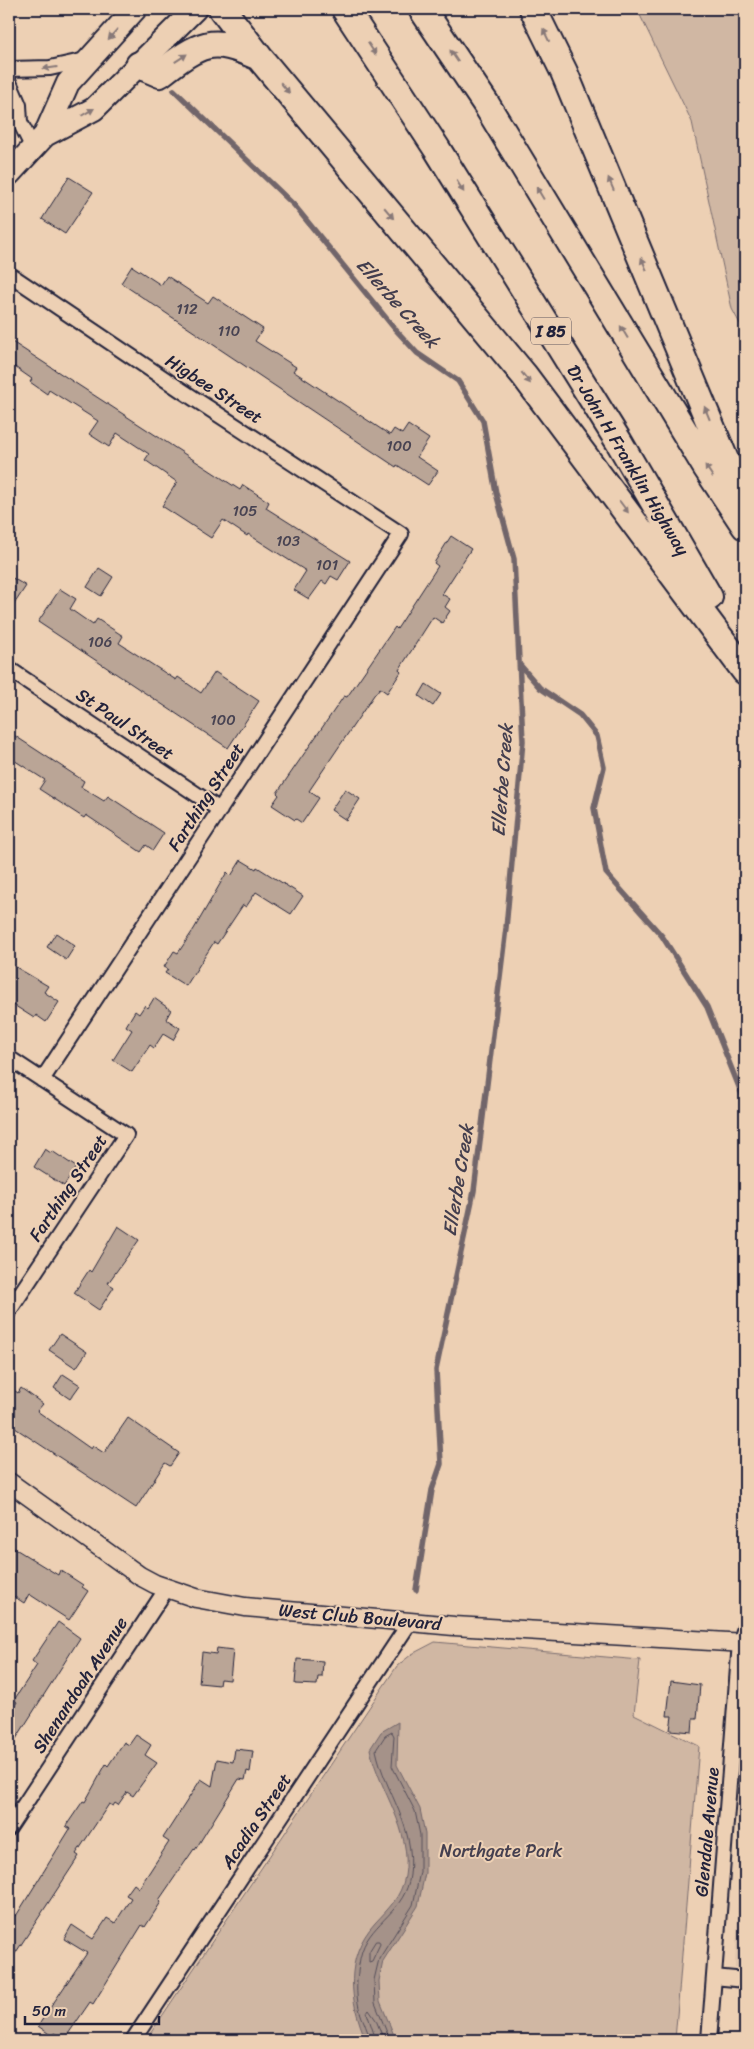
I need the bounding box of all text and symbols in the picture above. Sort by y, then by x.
one-way arrow [107,27,119,39]
one-way arrow [542,28,550,42]
one-way arrow [367,43,377,56]
one-way arrow [449,49,458,62]
one-way arrow [174,53,188,63]
one-way arrow [42,64,58,72]
one-way arrow [280,81,291,94]
one-way arrow [81,108,96,116]
one-way arrow [606,177,614,191]
one-way arrow [456,179,465,192]
one-way arrow [535,187,544,200]
one-way arrow [384,206,395,219]
water label: Ellerbe Creek [348,250,449,357]
one-way arrow [640,257,648,271]
house number: 112 [176,296,198,322]
house number: 110 [218,318,240,344]
road number: I 85 [531,318,571,344]
one-way arrow [620,326,629,339]
street label: Higbee Street [159,345,270,433]
street label: Dr John H Franklin Highway [558,358,698,563]
one-way arrow [520,371,531,384]
one-way arrow [703,406,711,421]
house number: 100 [386,433,412,459]
one-way arrow [704,464,714,477]
house number: 105 [232,498,258,524]
one-way arrow [619,500,629,514]
house number: 103 [276,528,300,554]
house number: 101 [316,552,338,578]
house number: 106 [88,629,112,655]
street label: St Paul Street [69,679,181,769]
house number: 100 [210,707,236,733]
water label: Ellerbe Creek [482,722,522,837]
street label: Farthing Street [159,736,253,858]
water label: Ellerbe Creek [433,1121,483,1238]
street label: Farthing Street [20,1127,116,1248]
street label: West Club Boulevard [277,1594,444,1640]
street label: Shenandoah Avenue [24,1610,136,1760]
street label: Acadia Street [211,1766,300,1877]
street label: Glendale Avenue [685,1766,729,1898]
park label: Northgate Park [440,1835,563,1867]
scale bar [25,1994,159,2026]
text: 50 m [32,1998,67,2024]

